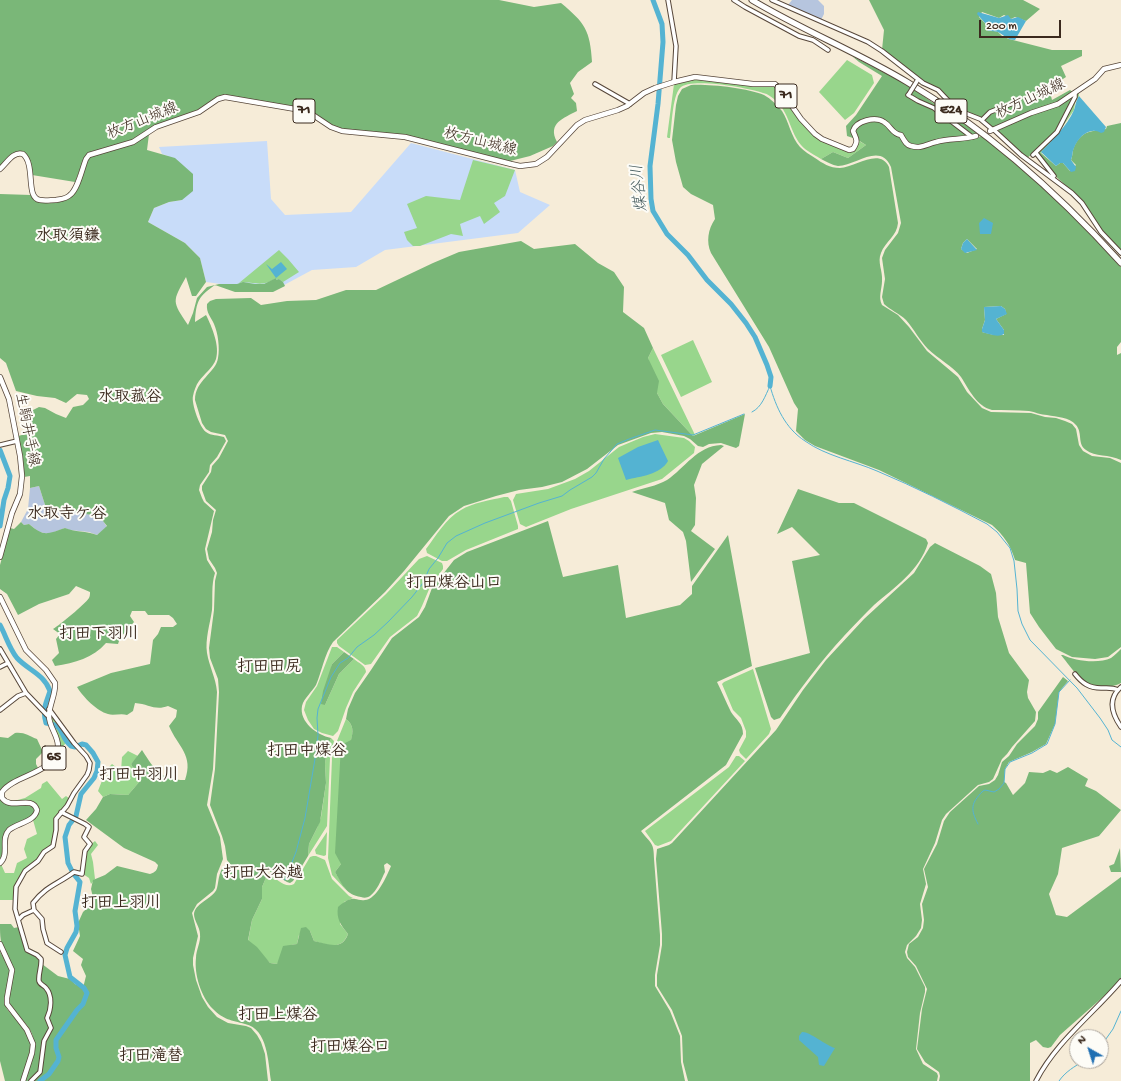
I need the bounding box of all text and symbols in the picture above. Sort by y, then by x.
scale bar [981,12,1063,38]
text: 200 m [986,20,1017,34]
street label: 枚方山城線 [993,76,1069,124]
road number: 71 [775,84,797,108]
road number: 71 [293,99,315,123]
road number: E24 [935,99,967,123]
street label: 枚方山城線 [105,100,181,144]
street label: 枚方山城線 [441,125,519,161]
water label: 煤谷川 [629,163,653,213]
district label: 水取須鎌 [36,228,100,248]
district label: 水取菰谷 [98,389,162,409]
street label: 生駒井手線 [10,391,42,469]
district label: 水取寺ケ谷 [27,506,107,526]
district label: 打田煤谷山口 [406,575,502,595]
district label: 打田下羽川 [59,626,139,646]
district label: 打田田尻 [237,659,301,679]
district label: 打田中煤谷 [267,743,347,763]
road number: 65 [42,746,66,770]
district label: 打田中羽川 [99,767,179,787]
district label: 打田大谷越 [223,865,303,885]
district label: 打田上羽川 [81,895,161,915]
district label: 打田上煤谷 [238,1007,318,1027]
north arrow [1069,1029,1109,1069]
text: N [1076,1034,1089,1047]
district label: 打田煤谷口 [310,1039,390,1059]
district label: 打田滝替 [119,1048,183,1068]

